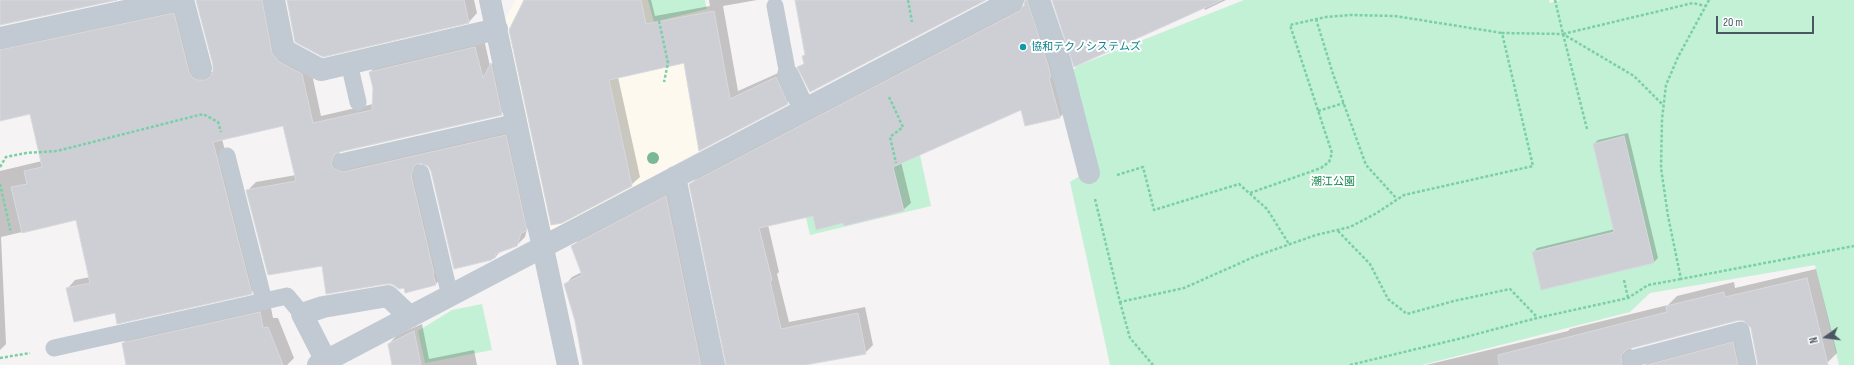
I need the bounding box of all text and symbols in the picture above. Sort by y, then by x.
scale bar [1718,8,1816,34]
text: 20 m [1723,15,1743,30]
place label: 協和テクノシステムズ [1031,40,1141,54]
marker: 協和テクノシステムズ [1018,42,1028,52]
park label: 潮江公園 [1311,175,1355,189]
north arrow [1806,317,1846,357]
text: N [1807,336,1821,344]

